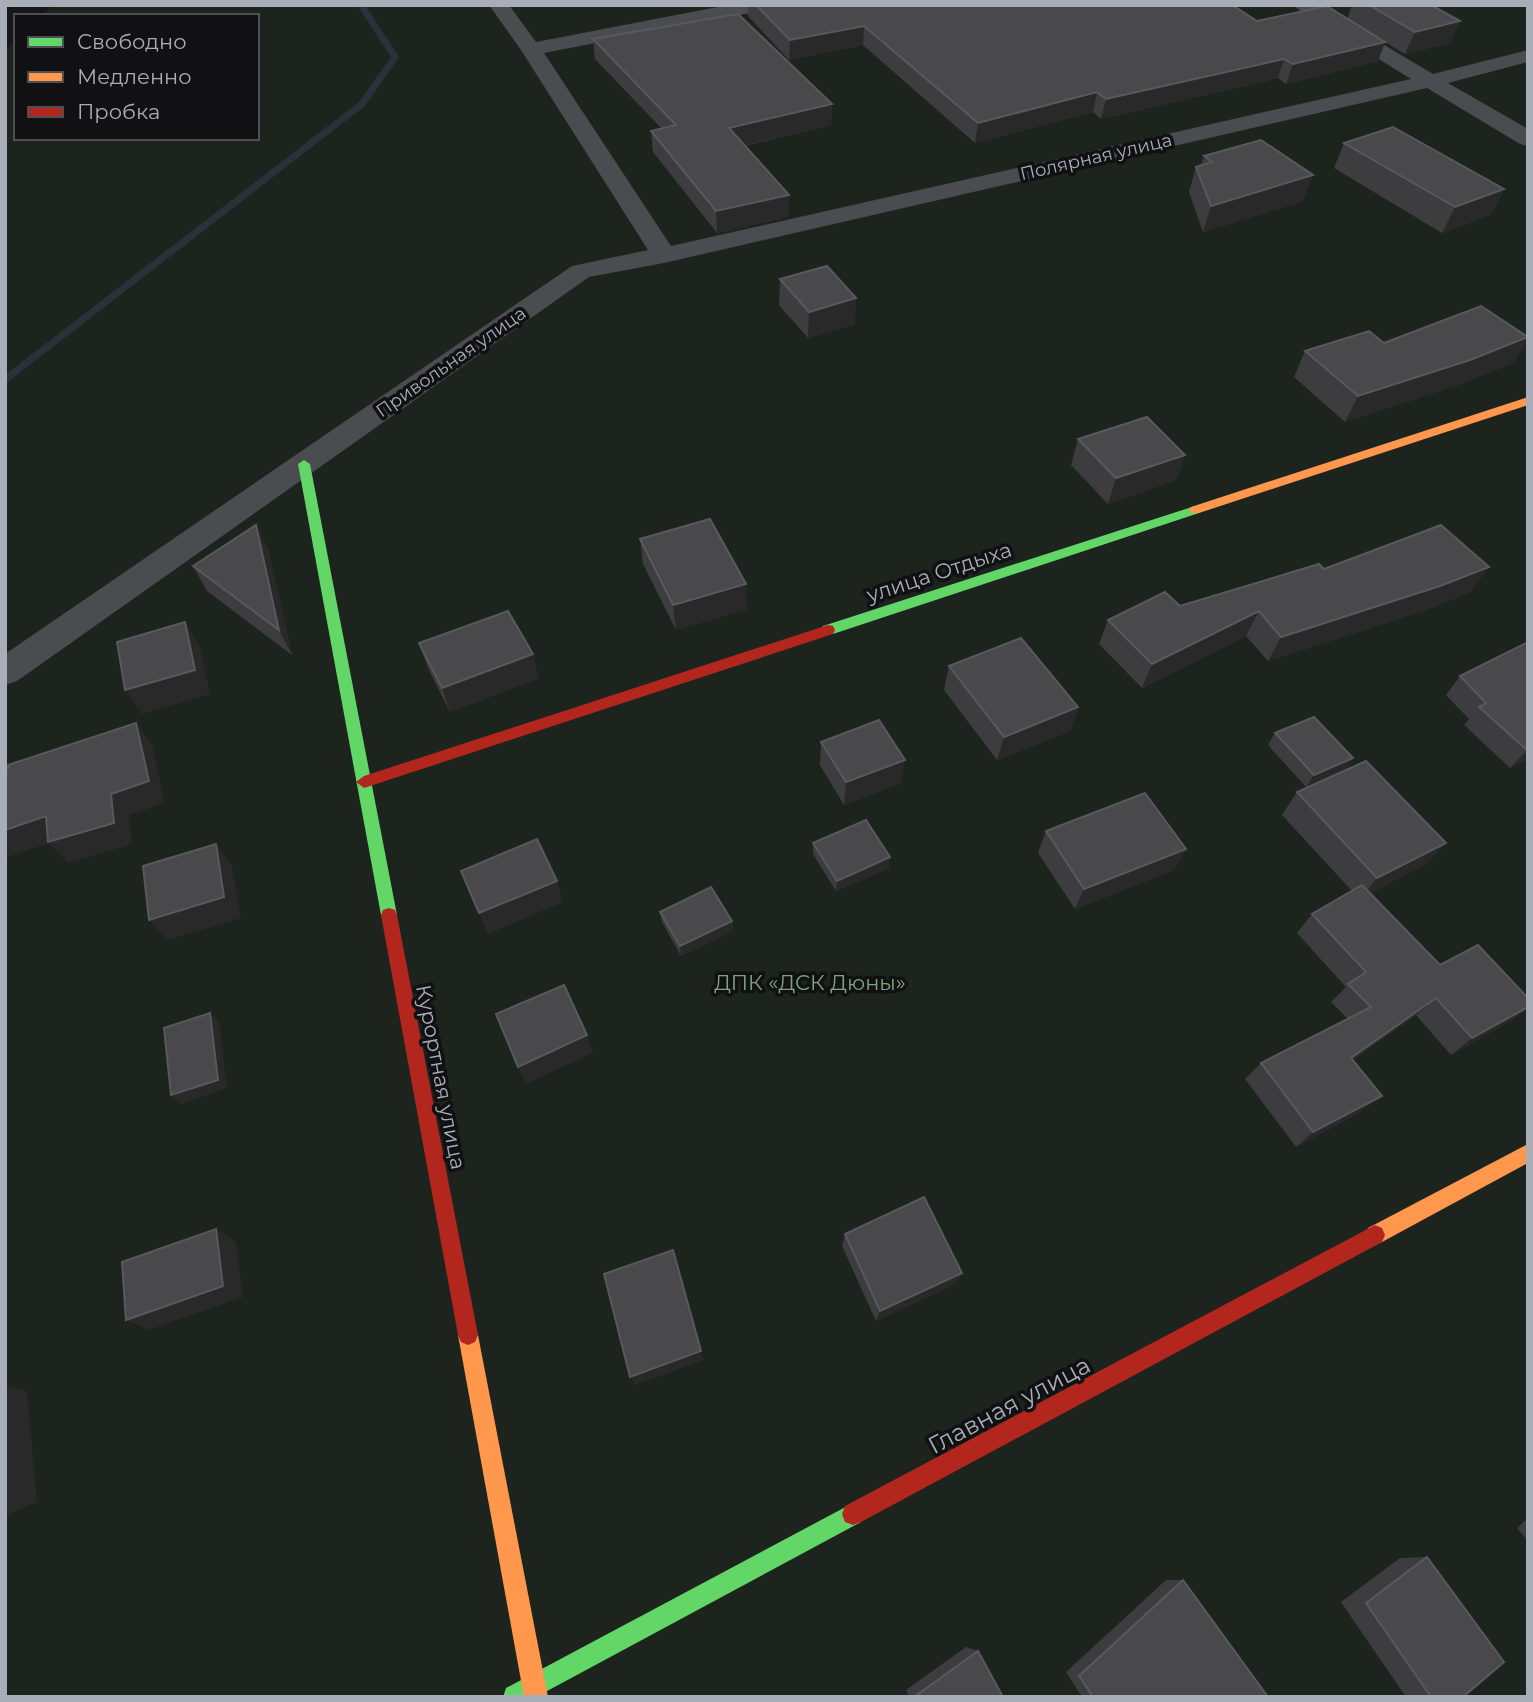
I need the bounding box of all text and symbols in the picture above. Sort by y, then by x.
legend [14,14,259,140]
text: Свободно [77,29,187,54]
text: Медленно [77,64,192,89]
text: Пробка [77,99,160,124]
street label: Полярная улица [1018,129,1174,185]
street label: Привольная улица [372,302,530,422]
street label: улица Отдыха [862,537,1015,608]
park label: ДПК «ДСК Дюны» [714,970,906,995]
street label: Курортная улица [411,982,471,1172]
street label: Главная улица [923,1350,1095,1460]

